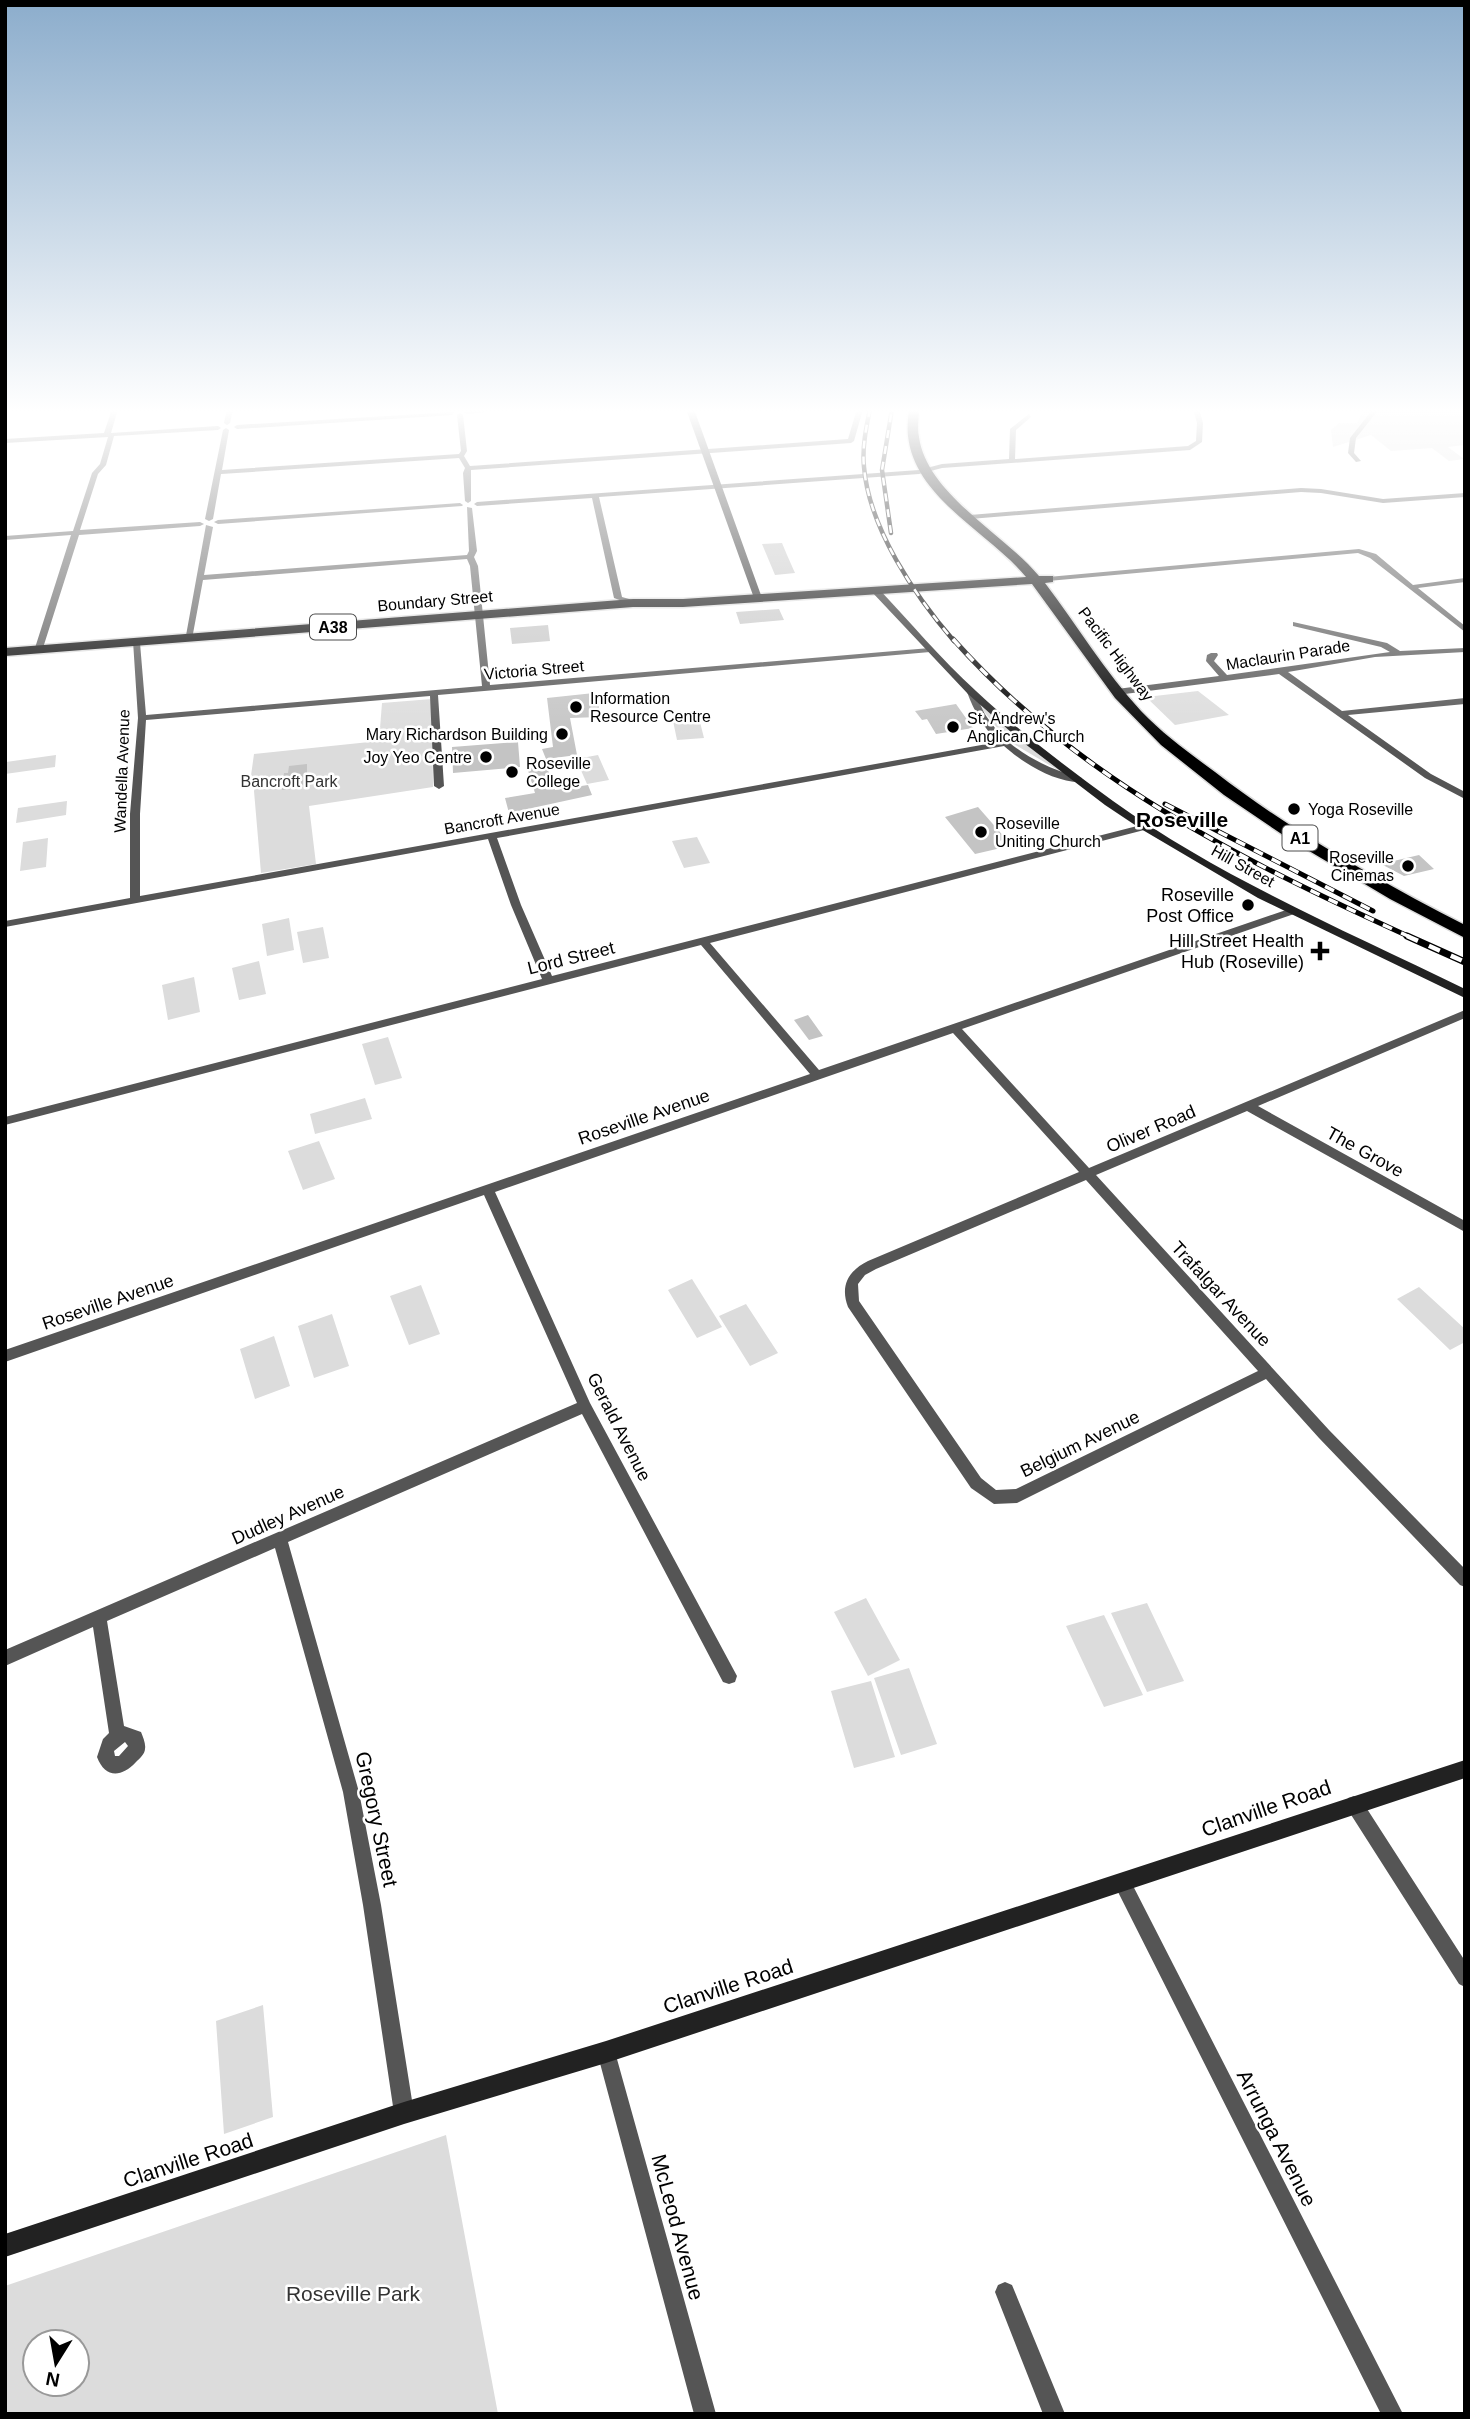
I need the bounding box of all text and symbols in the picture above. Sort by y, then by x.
street label: Boundary Street [377,587,494,615]
street label: Pacific Highway [1075,604,1157,704]
road number: A38 [310,614,356,640]
street label: Maclaurin Parade [1225,637,1351,673]
street label: Victoria Street [483,657,585,683]
place label: Information Resource Centre [590,690,711,725]
marker: Information Resource Centre [568,699,584,715]
street label: Wandella Avenue [111,709,133,833]
place label: St. Andrew's Anglican Church [967,710,1084,745]
marker: St. Andrew's Anglican Church [945,719,961,735]
place label: Mary Richardson Building [366,726,548,743]
marker: Mary Richardson Building [554,726,570,742]
place label: Joy Yeo Centre [363,749,472,766]
marker: Joy Yeo Centre [478,749,494,765]
place label: Roseville College [526,755,591,790]
marker: Roseville College [504,764,520,780]
park label: Bancroft Park [241,773,338,790]
street label: Bancroft Avenue [443,800,561,838]
marker: Yoga Roseville [1286,801,1302,817]
place label: Yoga Roseville [1308,801,1413,818]
district label: Roseville [1136,808,1228,831]
place label: Roseville Uniting Church [995,815,1101,850]
marker: Roseville Uniting Church [973,824,989,840]
road number: A1 [1282,825,1318,850]
street label: Hill Street [1209,842,1278,891]
place label: Roseville Cinemas [1329,849,1394,884]
marker: Roseville Cinemas [1400,858,1416,874]
place label: Roseville Post Office [1146,885,1234,926]
marker: Roseville Post Office [1240,897,1256,913]
place label: Hill Street Health Hub (Roseville) [1169,931,1304,972]
street label: Lord Street [525,938,617,978]
marker: Hill Street Health Hub (Roseville) [1310,941,1330,961]
street label: Roseville Avenue [576,1085,712,1149]
street label: Oliver Road [1103,1101,1199,1157]
street label: The Grove [1323,1123,1407,1181]
street label: Trafalgar Avenue [1167,1237,1275,1351]
street label: Roseville Avenue [40,1270,176,1334]
street label: Gerald Avenue [583,1370,655,1484]
street label: Belgium Avenue [1017,1407,1143,1481]
street label: Dudley Avenue [229,1481,347,1549]
street label: Gregory Street [351,1749,403,1889]
street label: Clanville Road [1198,1775,1334,1841]
street label: Clanville Road [660,1954,796,2018]
street label: Arrunga Avenue [1233,2066,1321,2210]
street label: Clanville Road [120,2128,256,2192]
street label: McLeod Avenue [647,2151,709,2303]
park label: Roseville Park [286,2282,421,2305]
north arrow [21,2328,91,2398]
text: N [44,2368,62,2391]

